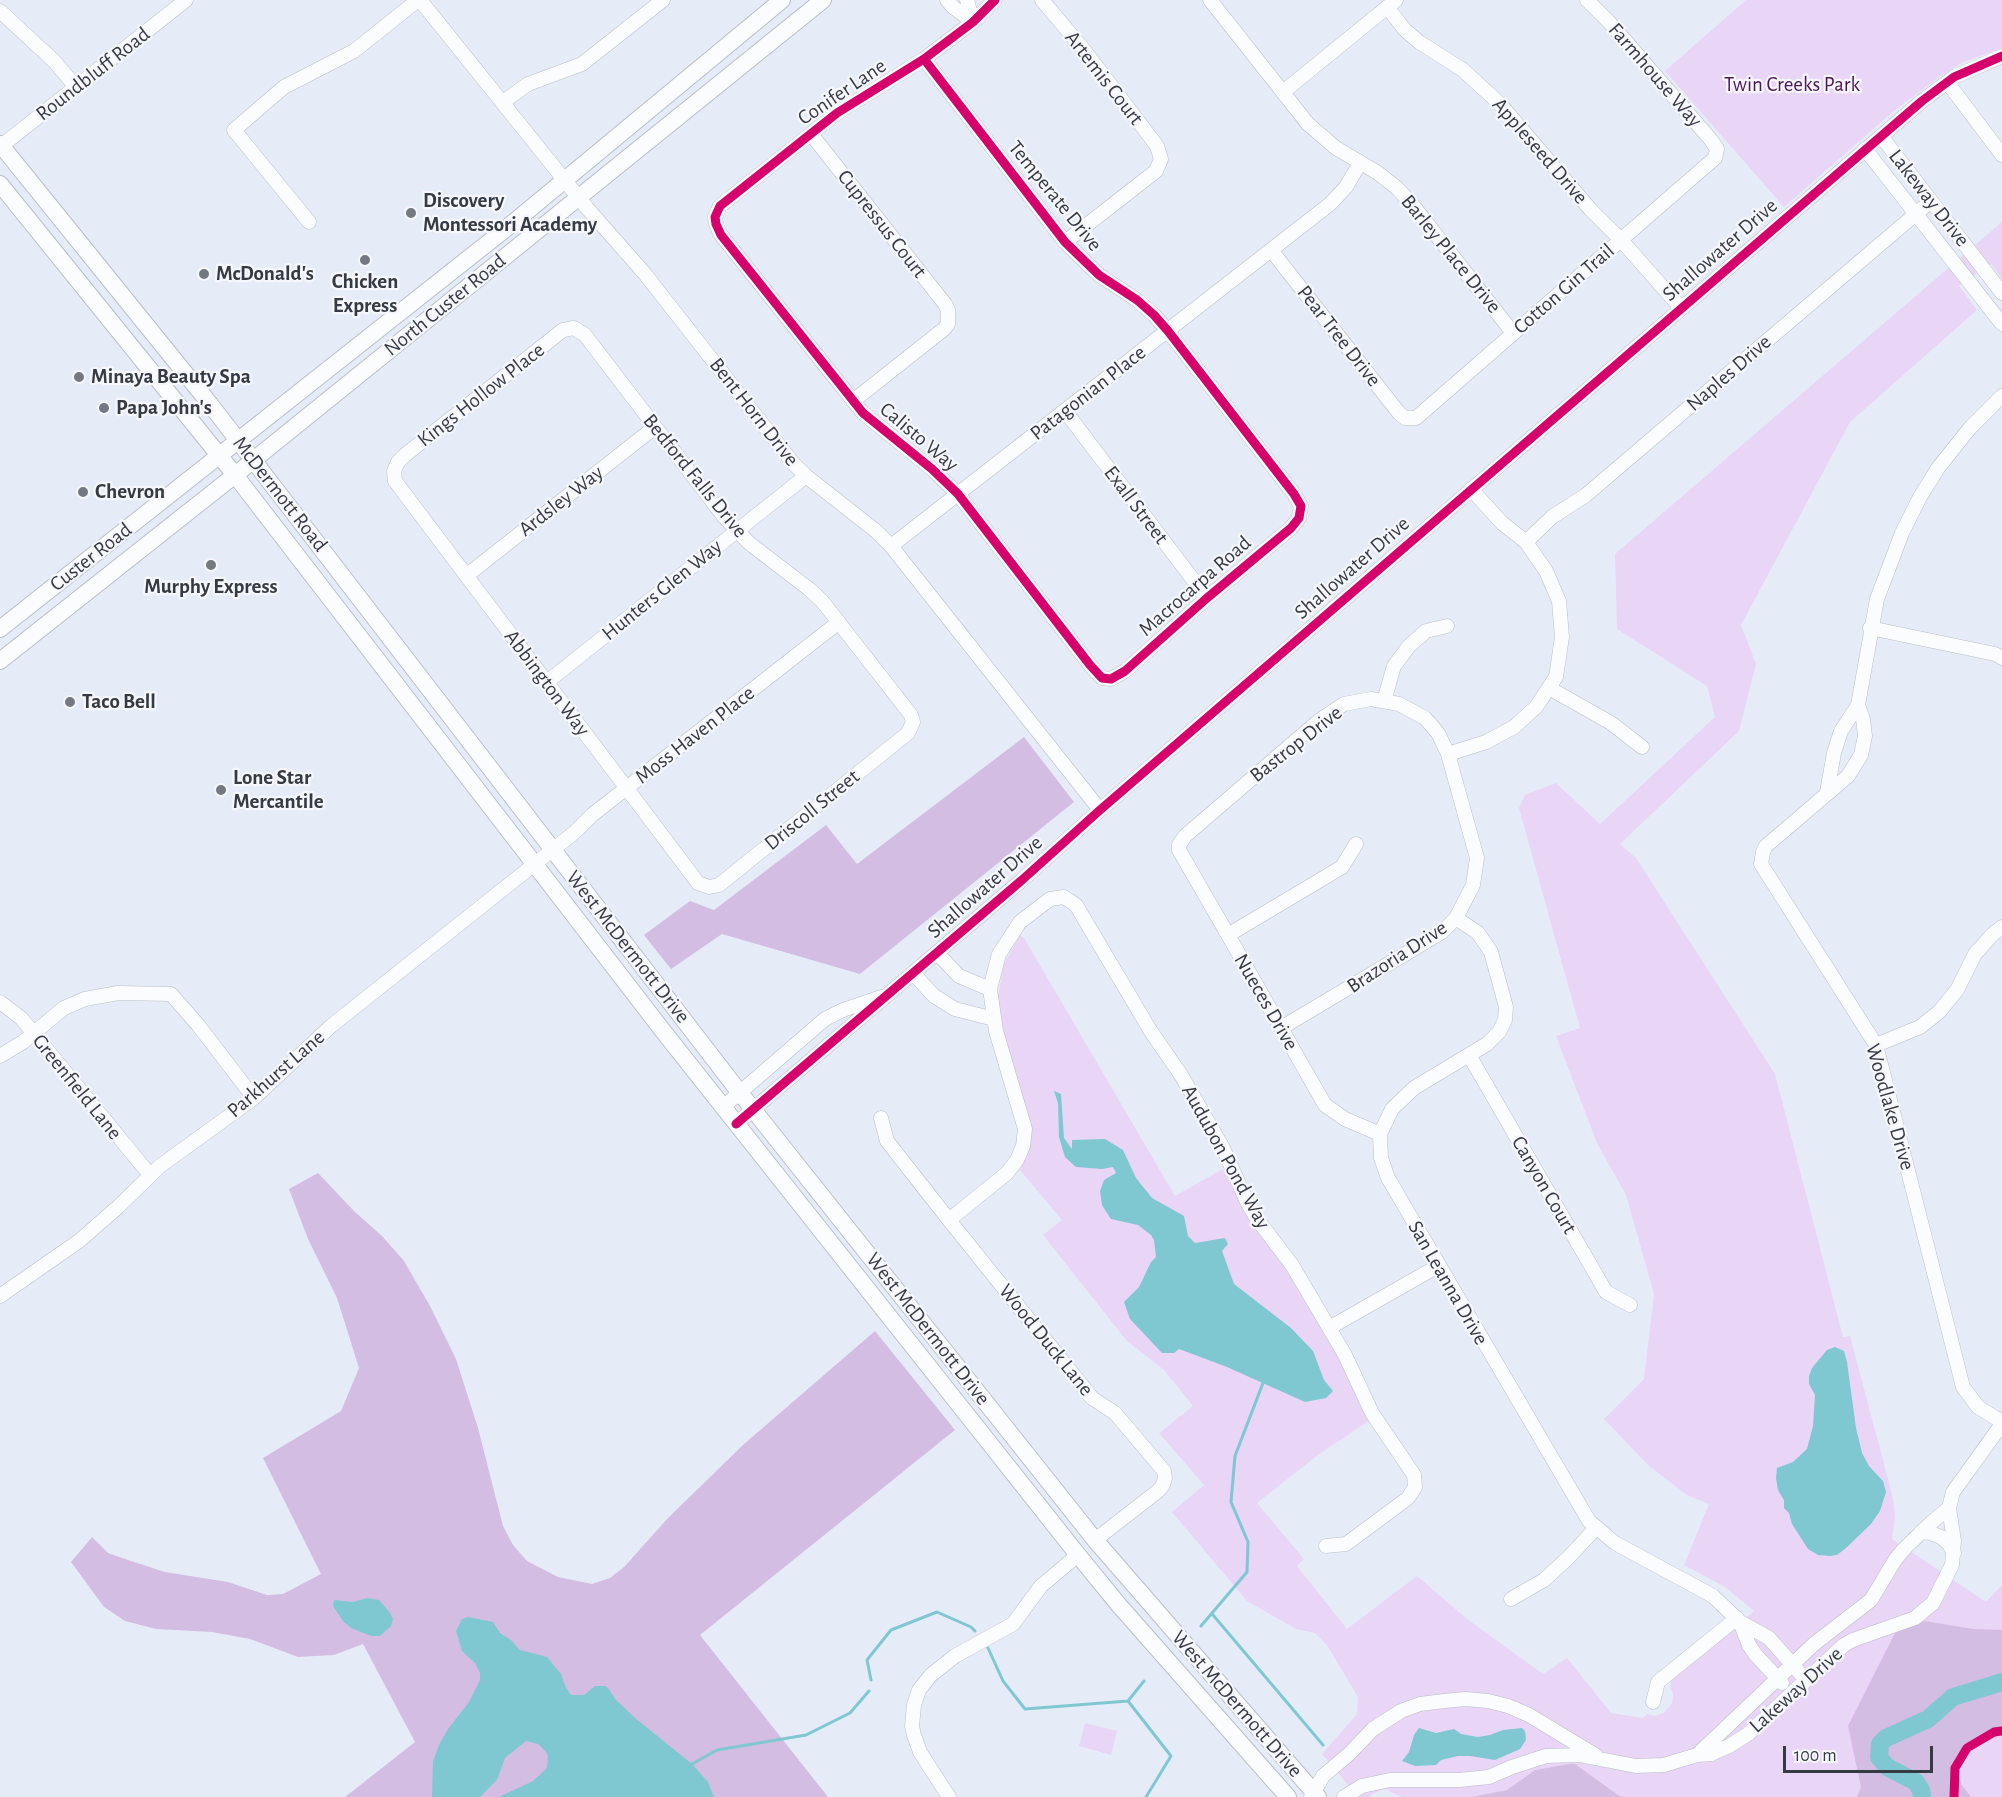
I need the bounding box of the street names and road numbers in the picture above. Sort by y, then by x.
street label: Farmhouse Way [1603,18,1707,132]
street label: Roundbluff Road [31,22,155,126]
street label: Artemis Court [1059,26,1149,130]
street label: Conifer Lane [793,53,891,131]
street label: Appleseed Drive [1487,93,1593,209]
street label: Temperate Drive [1003,136,1107,256]
street label: Lakeway Drive [1883,144,1975,252]
street label: Cupressus Court [832,165,932,283]
street label: Barley Place Drive [1395,190,1507,318]
street label: Shallowater Drive [1657,193,1783,307]
street label: Cotton Gin Trail [1508,238,1620,340]
street label: North Custer Road [379,248,511,362]
street label: Pear Tree Drive [1292,280,1386,392]
street label: Naples Drive [1681,329,1777,417]
street label: Kings Hollow Place [412,337,550,453]
street label: Patagonian Place [1025,340,1151,446]
street label: Bent Horn Drive [704,353,804,471]
street label: Calisto Way [875,397,963,477]
street label: Bedford Falls Drive [637,409,753,543]
street label: McDermott Road [227,431,333,557]
street label: Ardsley Way [514,460,608,542]
street label: Exall Street [1098,461,1174,549]
street label: Shallowater Drive [1289,511,1415,625]
street label: Custer Road [45,517,137,597]
street label: Macrocarpa Road [1134,530,1256,642]
street label: Hunters Glen Way [597,534,727,646]
street label: Abbington Way [499,625,595,741]
street label: Moss Haven Place [630,680,760,790]
street label: Bastrop Drive [1245,700,1347,788]
street label: Driscoll Street [759,764,865,856]
street label: Shallowater Drive [922,830,1048,944]
street label: West McDermott Drive [561,866,695,1028]
street label: Brazoria Drive [1342,915,1452,999]
street label: Nueces Drive [1228,949,1304,1055]
street label: Parkhurst Lane [222,1025,330,1123]
street label: Greenfield Lane [27,1029,127,1145]
street label: Woodlake Drive [1860,1041,1920,1173]
street label: Audubon Pond Way [1176,1081,1276,1233]
street label: Canyon Court [1506,1132,1582,1238]
street label: San Leanna Drive [1402,1216,1494,1350]
street label: West McDermott Drive [861,1248,995,1410]
street label: Wood Duck Lane [993,1279,1099,1401]
street label: West McDermott Drive [1166,1625,1308,1783]
street label: Lakeway Drive [1744,1642,1848,1738]

